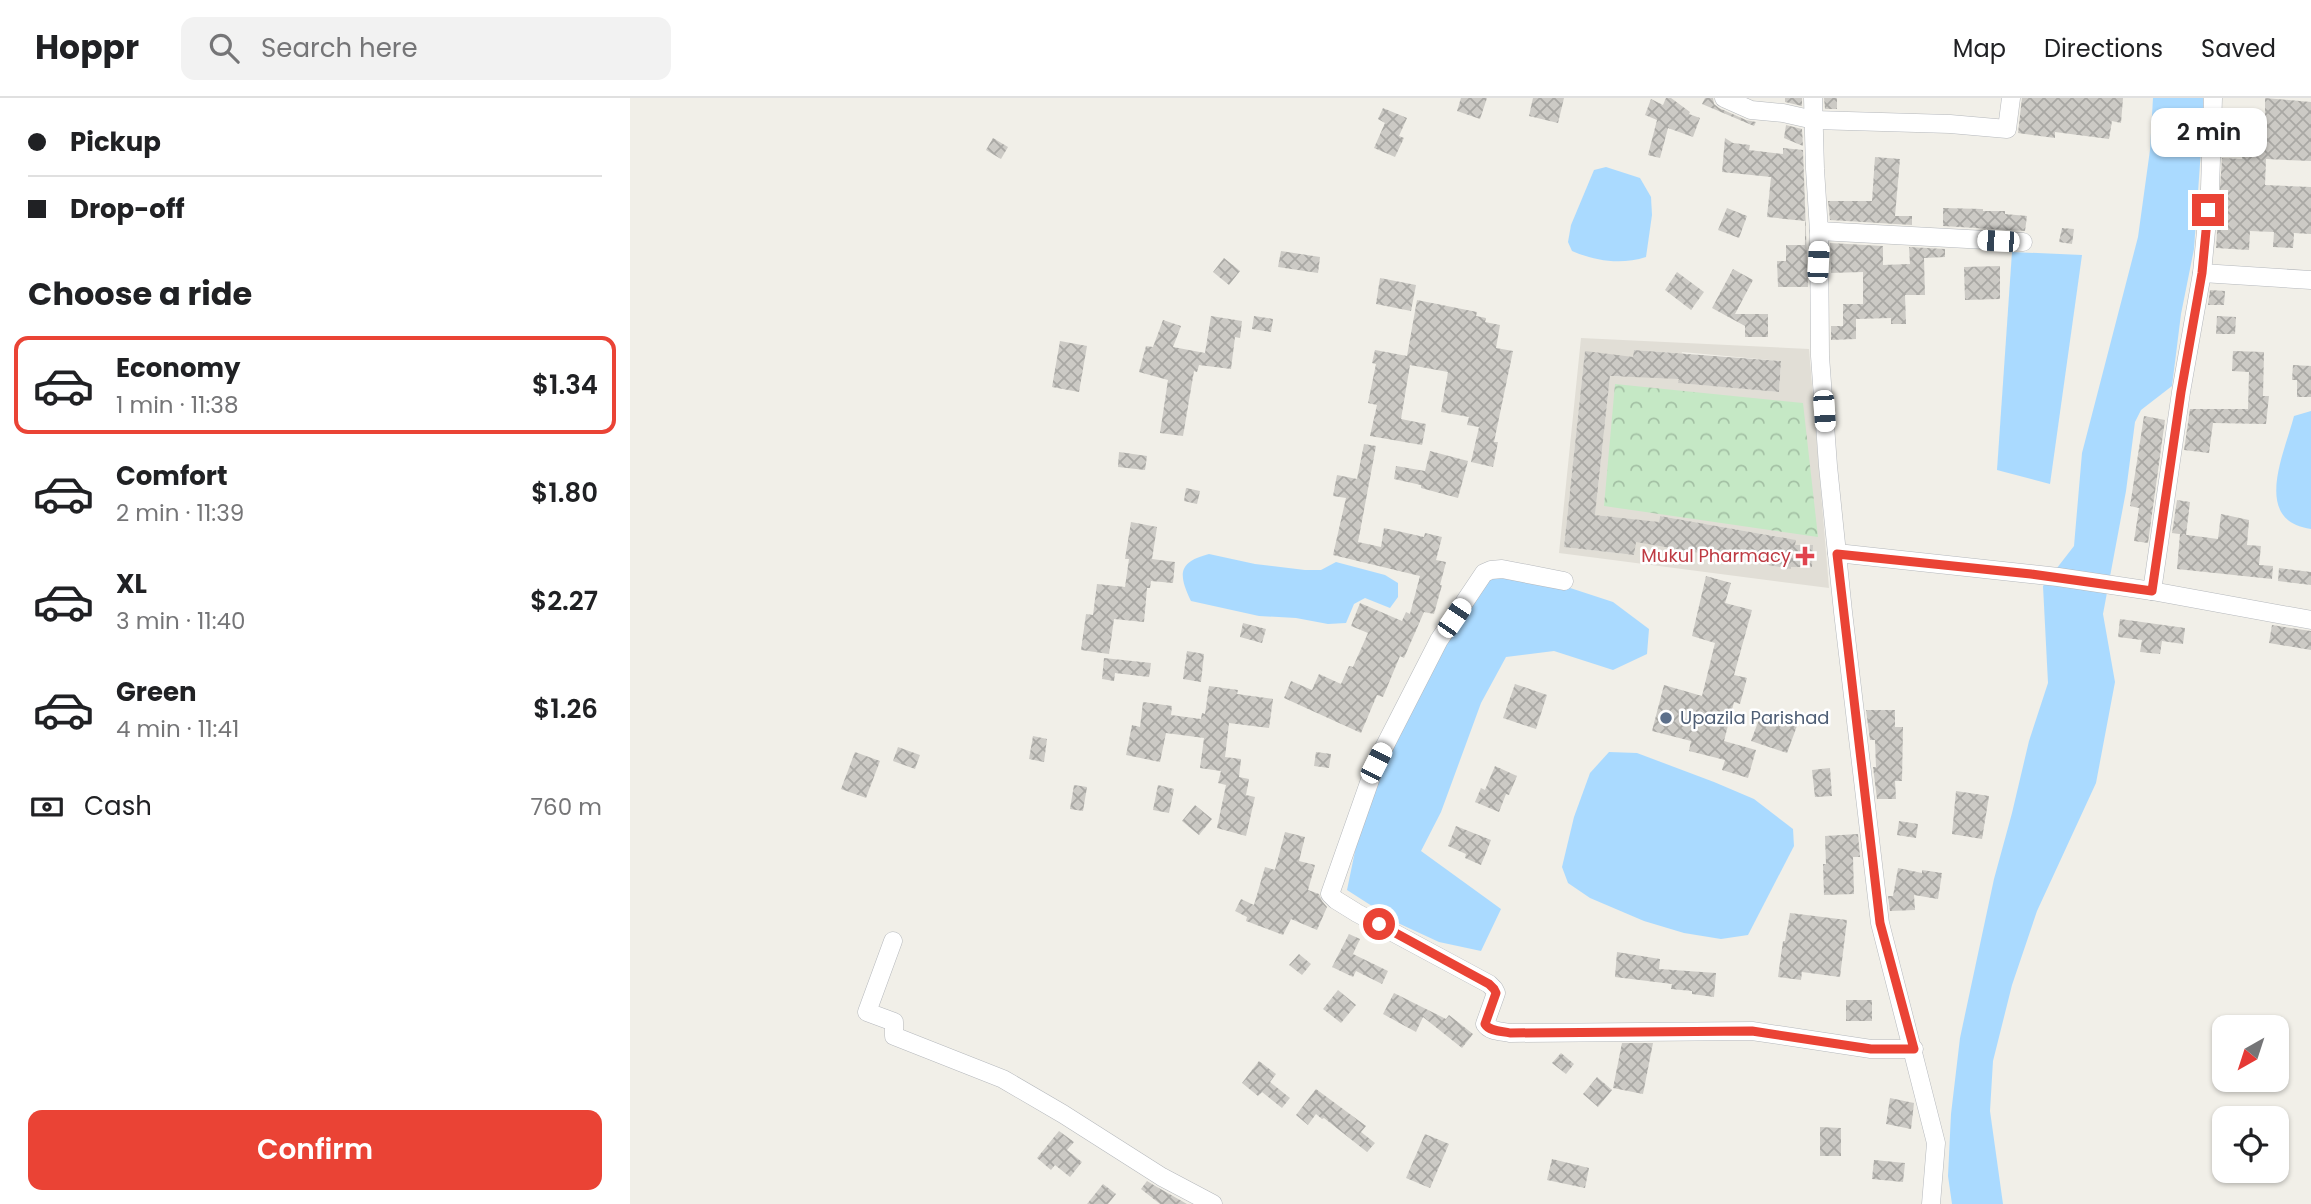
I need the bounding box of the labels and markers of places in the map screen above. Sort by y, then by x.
place label: Mukul Pharmacy [1641,543,1791,568]
marker: Mukul Pharmacy [1797,548,1813,564]
place label: Upazila Parishad [1680,705,1830,730]
marker: Upazila Parishad [1658,710,1674,726]

